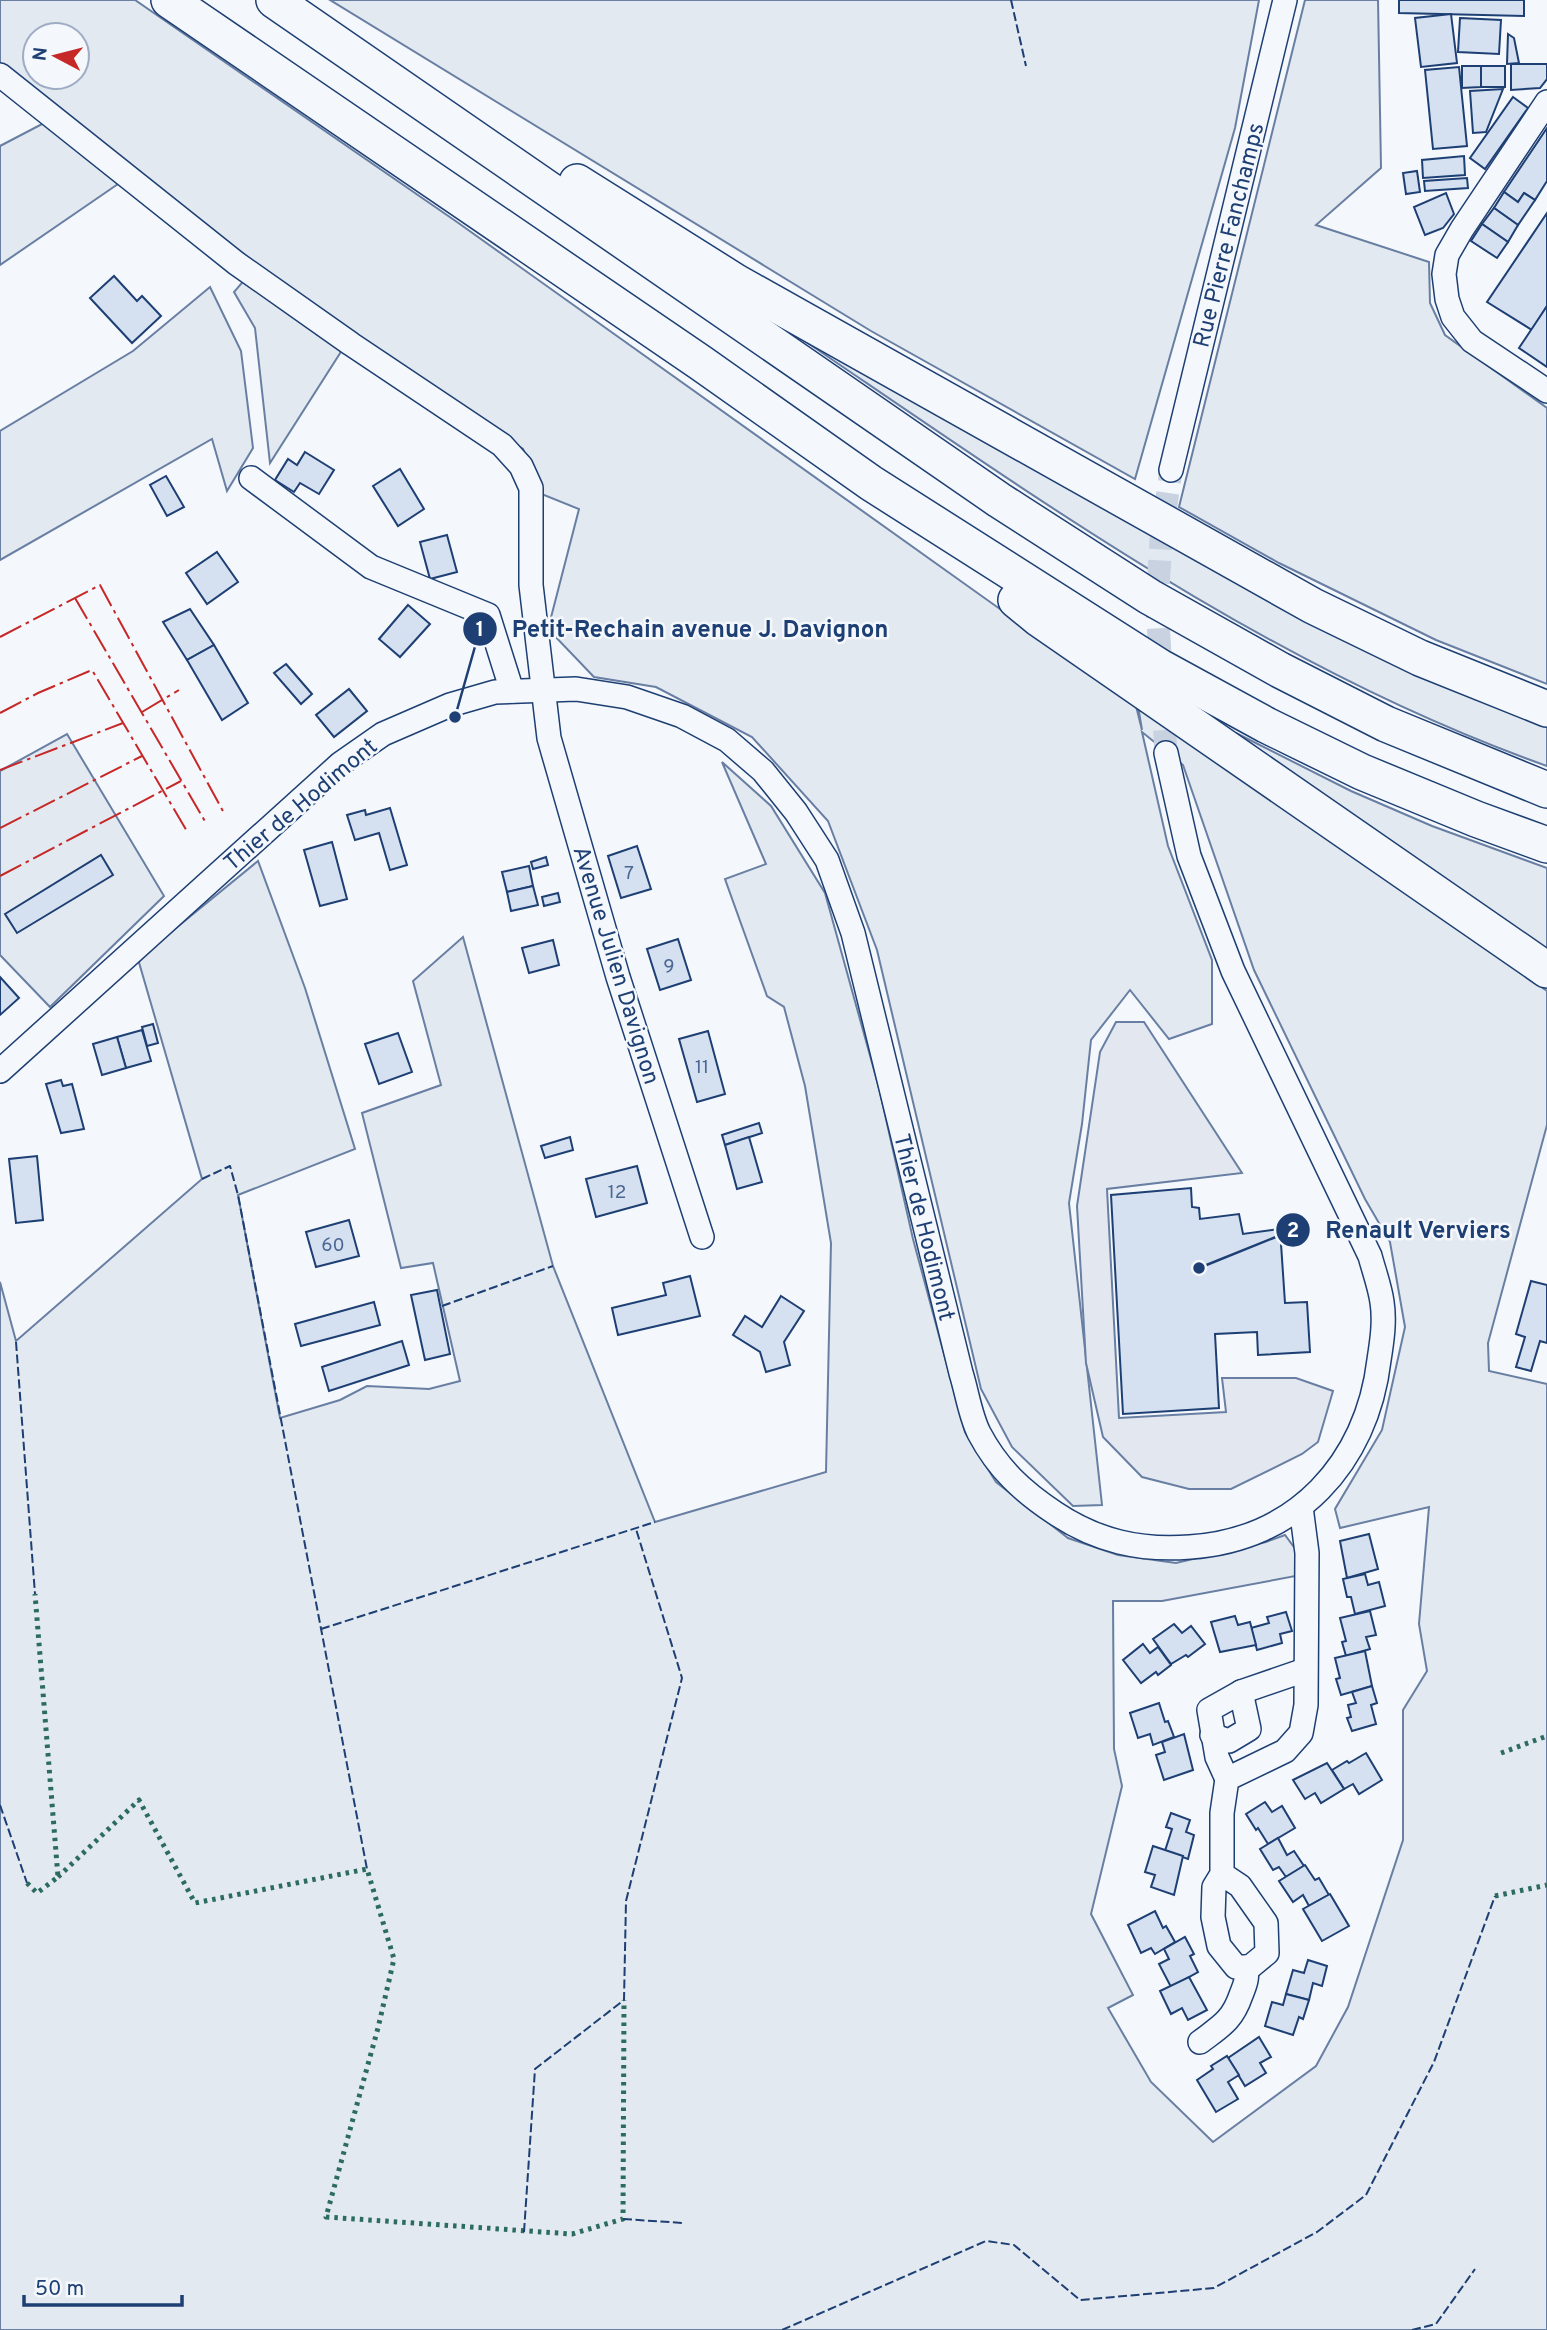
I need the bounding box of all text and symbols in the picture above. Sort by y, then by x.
north arrow [21,21,91,91]
text: N [28,46,54,62]
street label: Rue Pierre Fanchamps [1188,120,1272,351]
callout: Petit-Rechain avenue J. Davignon [462,606,902,651]
text: Petit-Rechain avenue J. Davignon [512,616,888,646]
text: 1 [476,617,484,644]
street label: Thier de Hodimont [219,733,384,879]
street label: Avenue Julien Davignon [565,843,665,1088]
house number: 7 [624,862,634,886]
house number: 9 [663,955,675,979]
house number: 11 [695,1056,709,1080]
street label: Thier de Hodimont [885,1131,960,1324]
house number: 12 [608,1181,626,1205]
callout: Renault Verviers [1276,1207,1525,1252]
text: Renault Verviers [1325,1217,1511,1247]
text: 2 [1287,1218,1299,1245]
house number: 60 [321,1234,345,1258]
scale bar [24,2264,182,2308]
text: 50 m [35,2276,84,2303]

